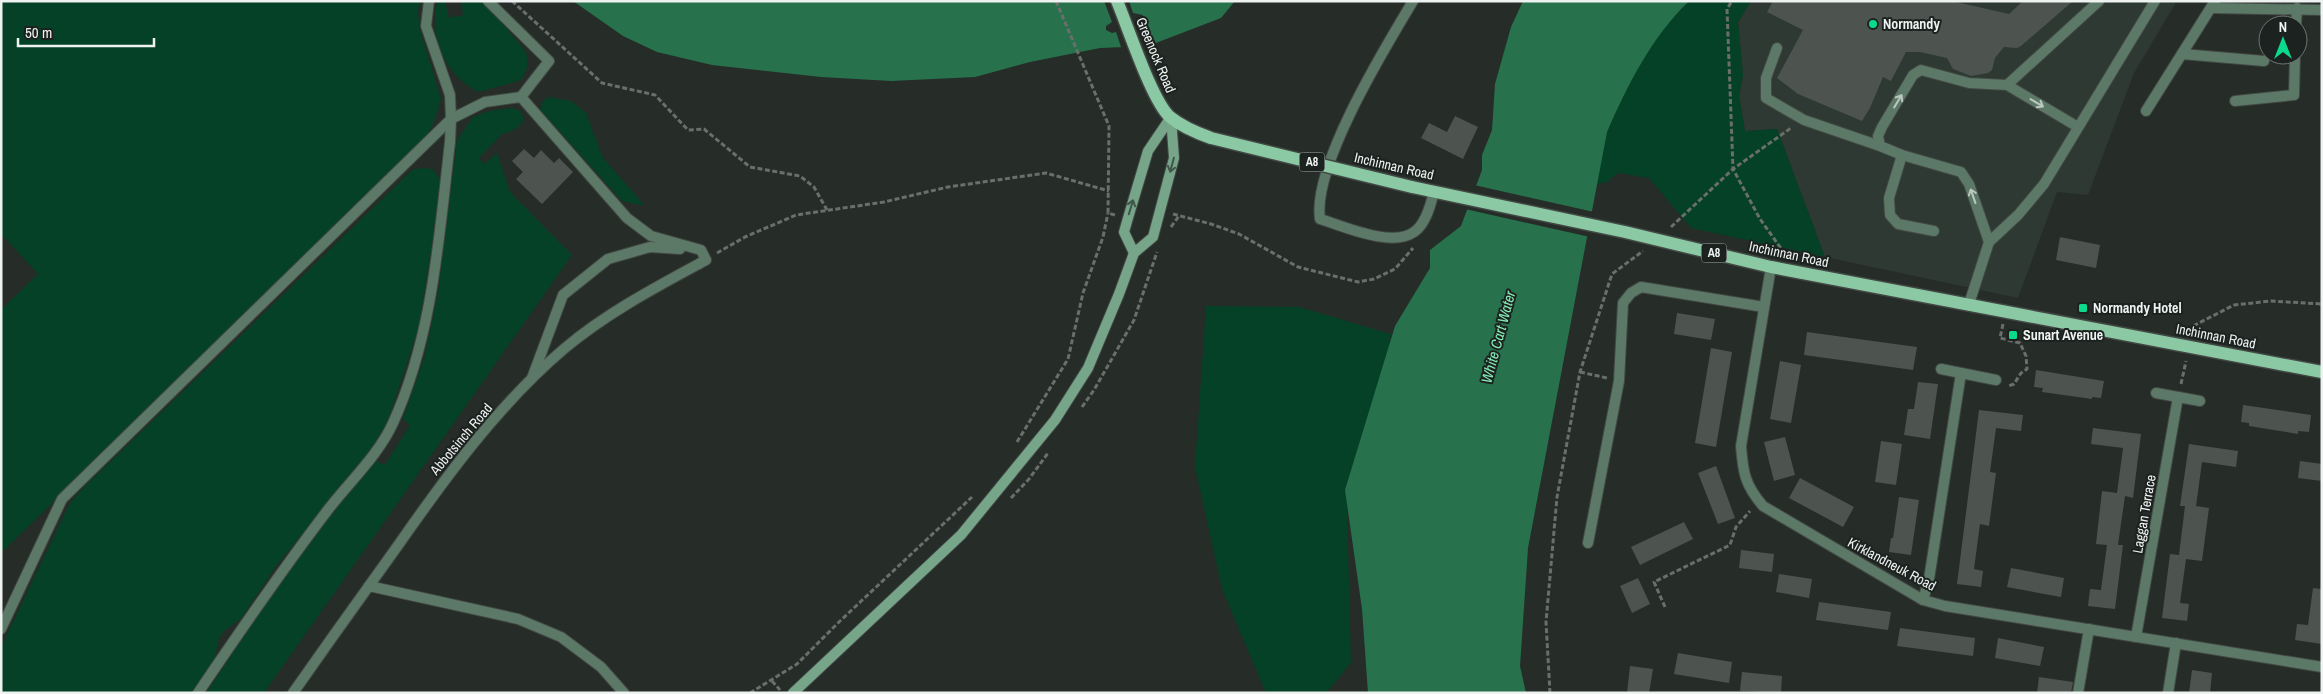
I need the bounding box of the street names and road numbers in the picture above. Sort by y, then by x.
street label: Greenock Road [1132,14,1180,96]
street label: Inchinnan Road [1352,148,1436,184]
road number: A8 [1300,152,1324,172]
street label: Inchinnan Road [1747,237,1831,271]
road number: A8 [1702,244,1726,262]
street label: Inchinnan Road [2174,319,2258,353]
street label: Abbotsinch Road [425,399,496,479]
street label: Laggan Terrace [2128,473,2160,555]
street label: Kirklandneuk Road [1845,533,1939,595]

